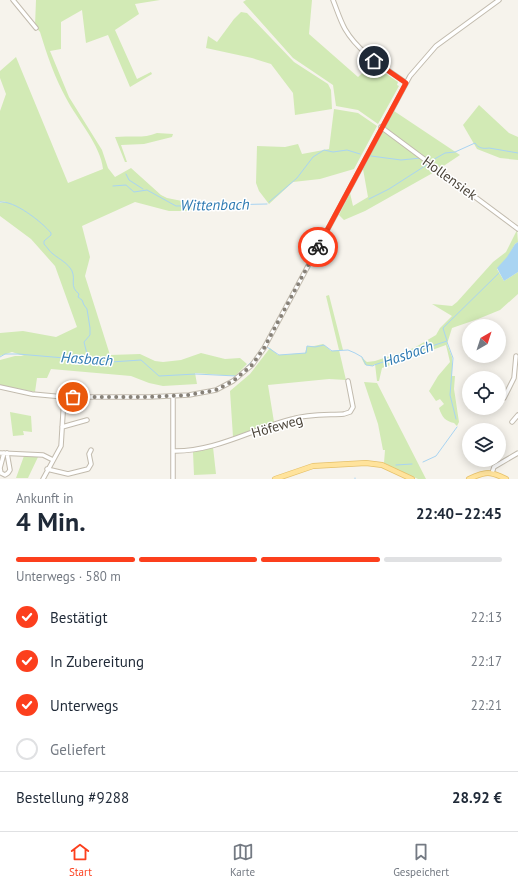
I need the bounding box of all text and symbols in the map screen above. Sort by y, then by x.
pin [357,44,391,78]
icon: home [363,50,385,72]
street label: Hollensiek [419,152,481,204]
water label: Wittenbach [180,194,250,215]
courier [298,227,338,267]
icon: bike [307,236,329,258]
north arrow [462,319,506,363]
map controls [462,319,506,467]
water label: Hasbach [380,336,436,371]
water label: Hasbach [60,347,114,370]
button: locate [462,371,506,415]
pin [56,380,90,414]
icon: bag [62,386,84,408]
street label: Höfeweg [249,410,305,442]
button: layers [462,423,506,467]
text: Ankunft in [16,490,73,507]
text: 22:40–22:45 [416,504,502,523]
text: 4 Min. [16,505,86,538]
text: Unterwegs · 580 m [16,568,121,585]
icon: check [16,606,38,628]
text: Bestätigt [50,608,107,627]
text: 22:13 [471,609,502,626]
icon: check [16,650,38,672]
text: In Zubereitung [50,652,144,671]
text: 22:17 [471,653,502,670]
icon: check [16,694,38,716]
text: Unterwegs [50,696,118,715]
text: 22:21 [471,697,502,714]
text: Geliefert [50,740,106,759]
text: Bestellung #9288 [16,788,129,807]
text: 28.92 € [452,788,502,807]
tab: Start [69,841,92,879]
tab: Karte [230,841,255,879]
tab: Gespeichert [393,841,449,879]

